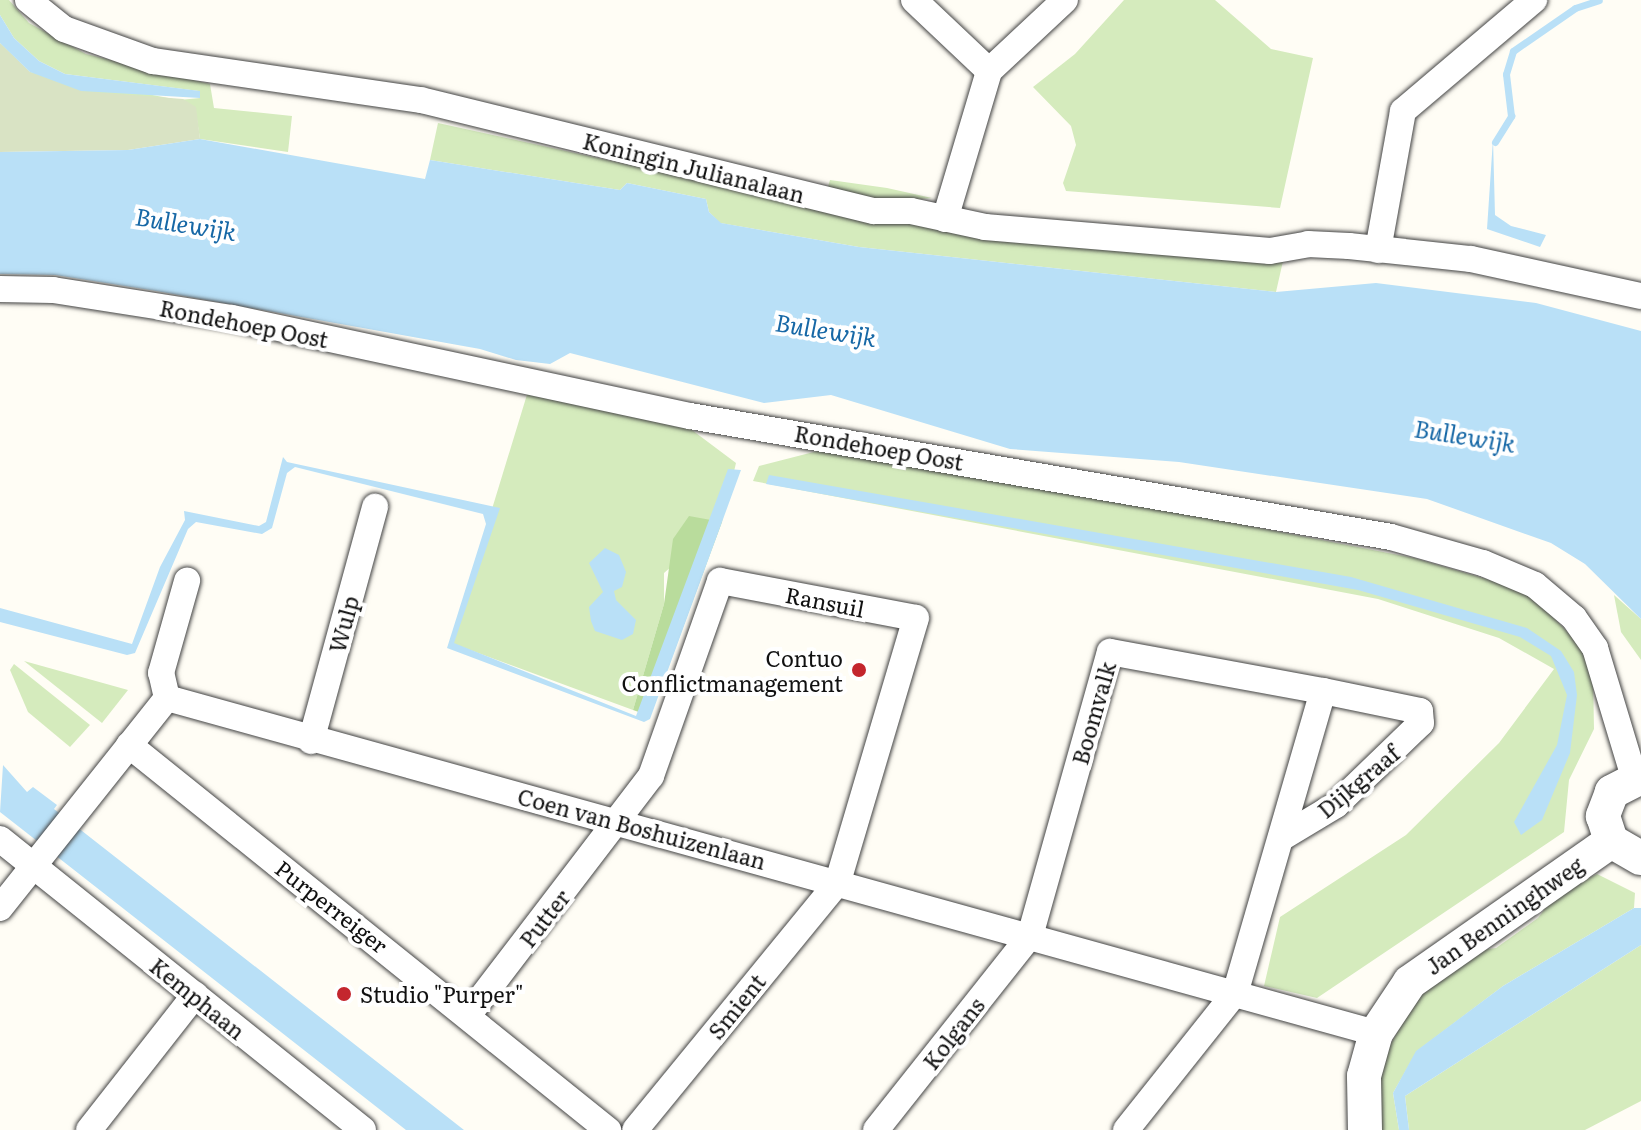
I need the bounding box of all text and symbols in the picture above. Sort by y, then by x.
street label: Koningin Julianalaan [580,127,808,207]
water label: Bullewijk [133,201,239,245]
street label: Rondehoep Oost [157,294,331,352]
water label: Bullewijk [773,307,879,351]
water label: Bullewijk [1412,413,1518,457]
street label: Rondehoep Oost [792,419,966,475]
street label: Ransuil [783,580,867,622]
street label: Wulp [323,593,363,655]
place label: Contuo Conflictmanagement [621,644,843,696]
street label: Boomvalk [1066,658,1120,768]
marker: Contuo Conflictmanagement [850,661,868,679]
street label: Dijkgraaf [1312,739,1404,823]
street label: Coen van Boshuizenlaan [515,782,769,874]
street label: Jan Benninghweg [1420,851,1588,979]
street label: Purperreiger [271,854,393,958]
street label: Putter [513,884,575,952]
street label: Kemphaan [145,952,251,1044]
street label: Smient [702,968,770,1044]
place label: Studio "Purper" [360,981,523,1007]
marker: Studio "Purper" [335,985,353,1003]
street label: Kolgans [917,992,989,1074]

